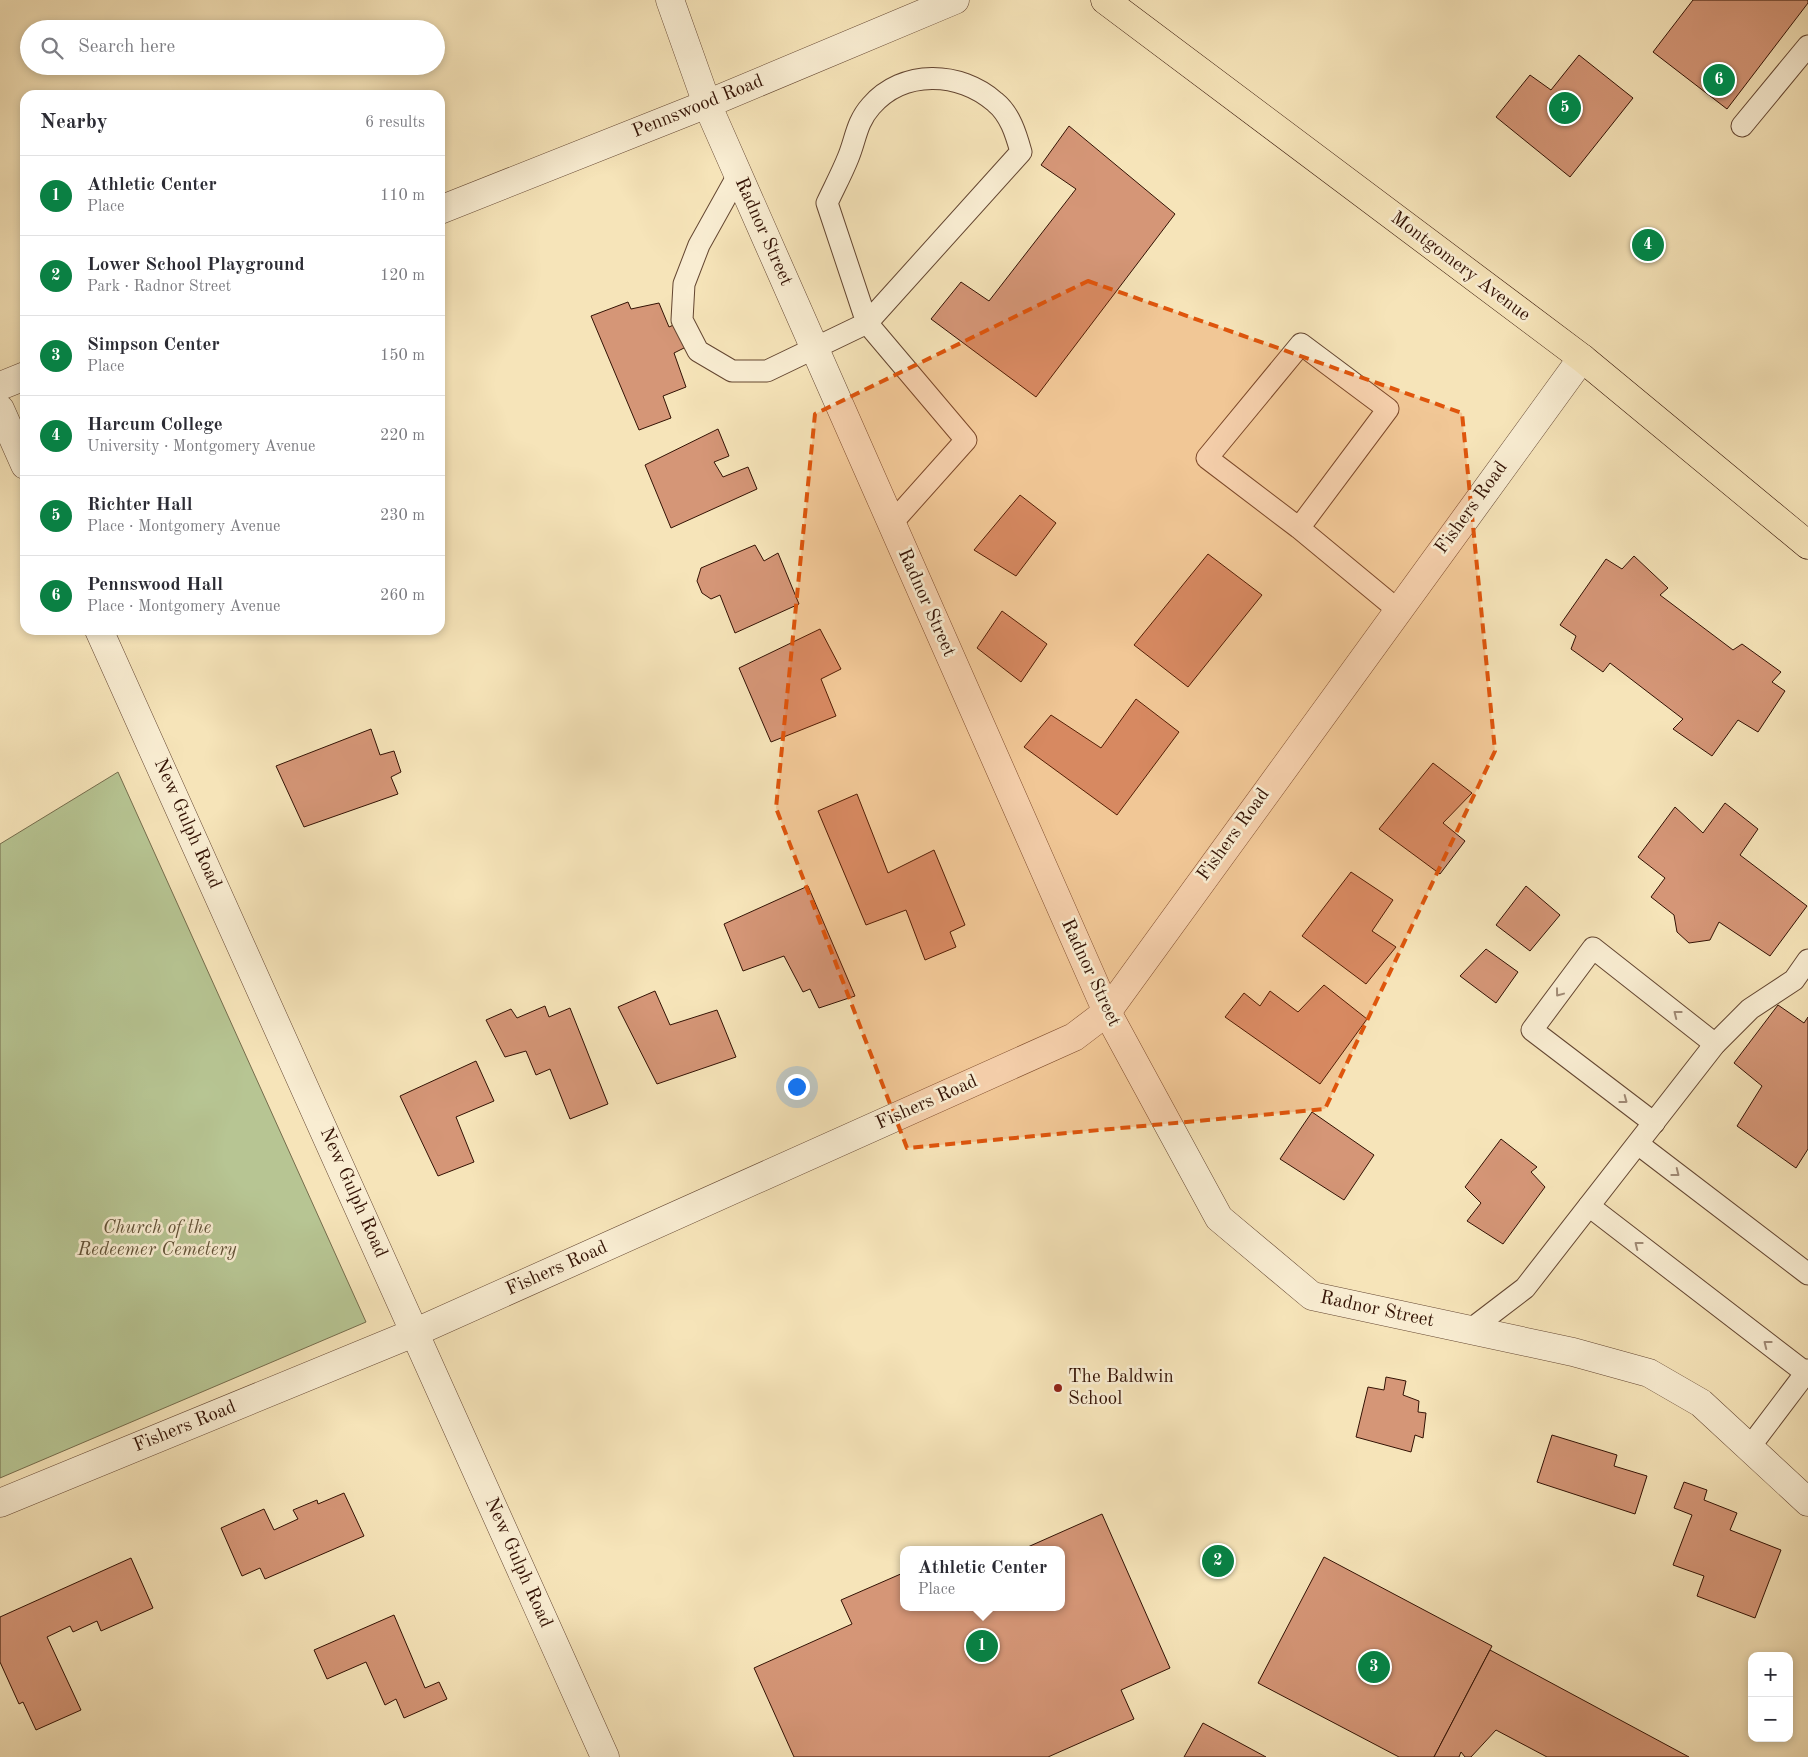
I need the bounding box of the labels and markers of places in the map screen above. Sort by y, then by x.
pin: 6 [1703,61,1735,99]
pin: 5 [1549,89,1581,127]
pin: 4 [1632,226,1664,264]
place label: The Baldwin School [1068,1368,1174,1409]
marker: The Baldwin School [1052,1382,1064,1394]
pin: 2 [1202,1542,1234,1580]
pin: 1 [966,1627,998,1665]
pin: 3 [1358,1648,1390,1686]

